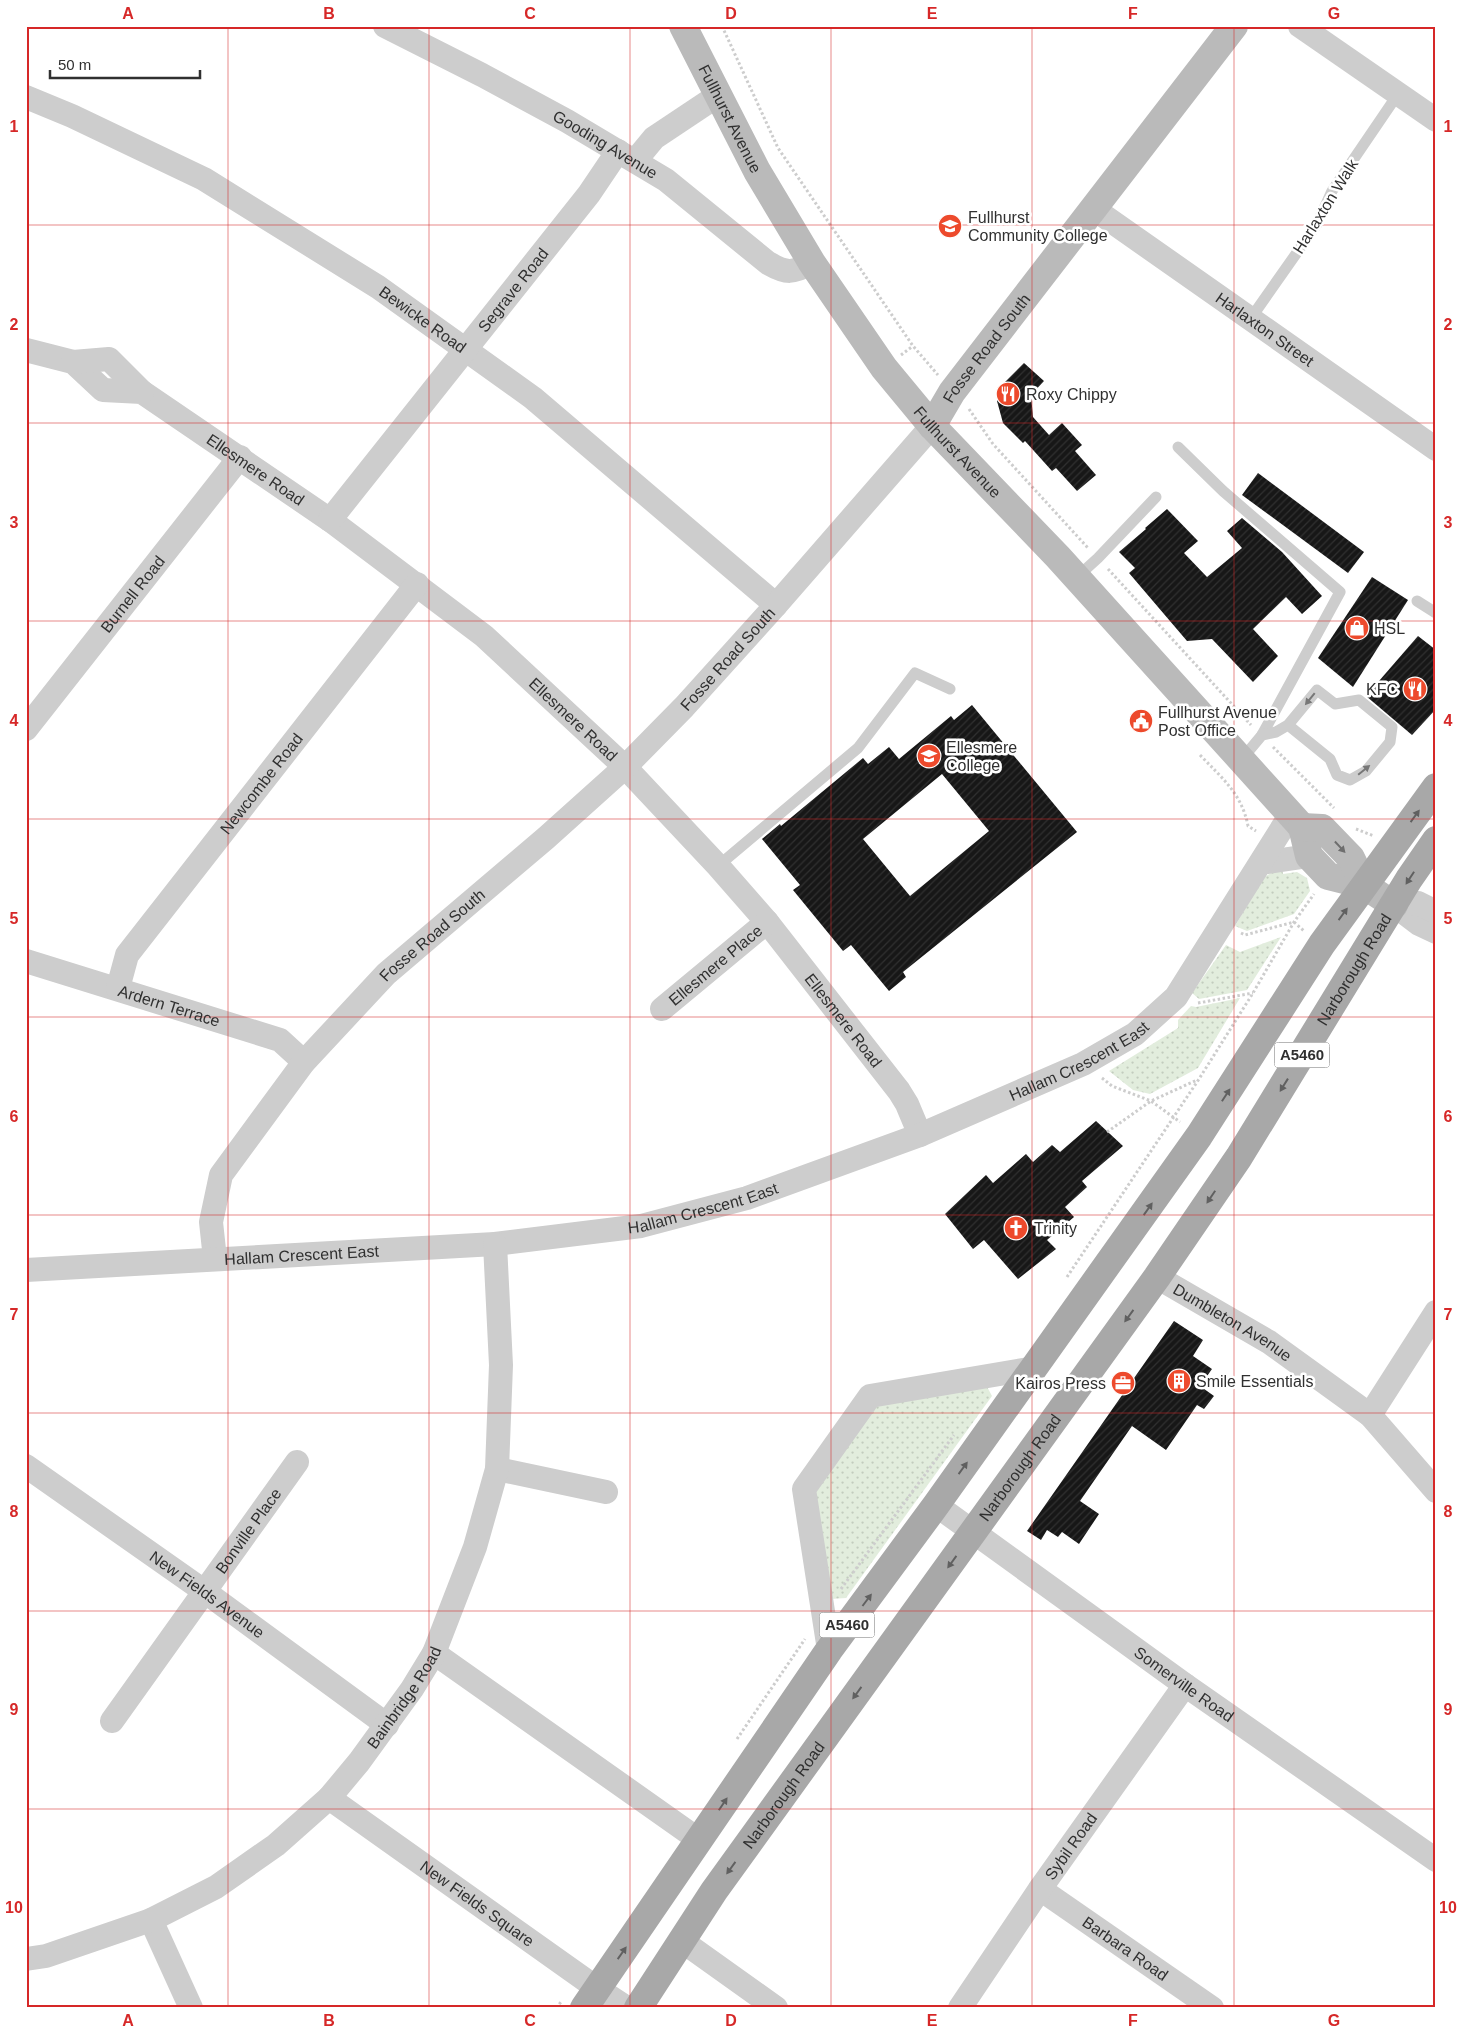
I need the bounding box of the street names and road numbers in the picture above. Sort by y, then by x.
street label: Fullhurst Avenue [695,62,764,176]
street label: Gooding Avenue [550,107,660,182]
street label: Harlaxton Walk [1290,155,1362,257]
street label: Segrave Road [475,245,552,335]
street label: Bewicke Road [376,283,469,356]
street label: Harlaxton Street [1213,289,1317,370]
street label: Fosse Road South [940,291,1034,406]
street label: Fullhurst Avenue [910,403,1004,501]
street label: Ellesmere Road [203,431,307,509]
street label: Burnell Road [97,552,168,636]
street label: Fosse Road South [677,604,779,714]
street label: Ellesmere Road [526,675,621,765]
street label: Newcombe Road [217,730,306,837]
street label: Fosse Road South [376,886,488,985]
street label: Narborough Road [1314,911,1395,1028]
street label: Ellesmere Place [665,922,765,1009]
street label: Ellesmere Road [801,970,885,1071]
street label: Ardern Terrace [116,982,222,1030]
street label: Hallam Crescent East [1007,1018,1153,1104]
road number: A5460 [1274,1042,1330,1068]
street label: Hallam Crescent East [627,1179,781,1237]
street label: Hallam Crescent East [224,1242,380,1268]
street label: Dumbleton Avenue [1170,1280,1295,1365]
street label: Narborough Road [976,1411,1064,1524]
street label: Bonville Place [212,1485,285,1577]
street label: New Fields Avenue [147,1548,268,1641]
road number: A5460 [820,1612,874,1638]
street label: Somerville Road [1131,1643,1237,1725]
street label: Bainbridge Road [364,1644,445,1752]
street label: Narborough Road [740,1739,828,1852]
street label: Sybil Road [1042,1810,1100,1883]
street label: New Fields Square [417,1858,537,1950]
street label: Barbara Road [1079,1913,1171,1984]

